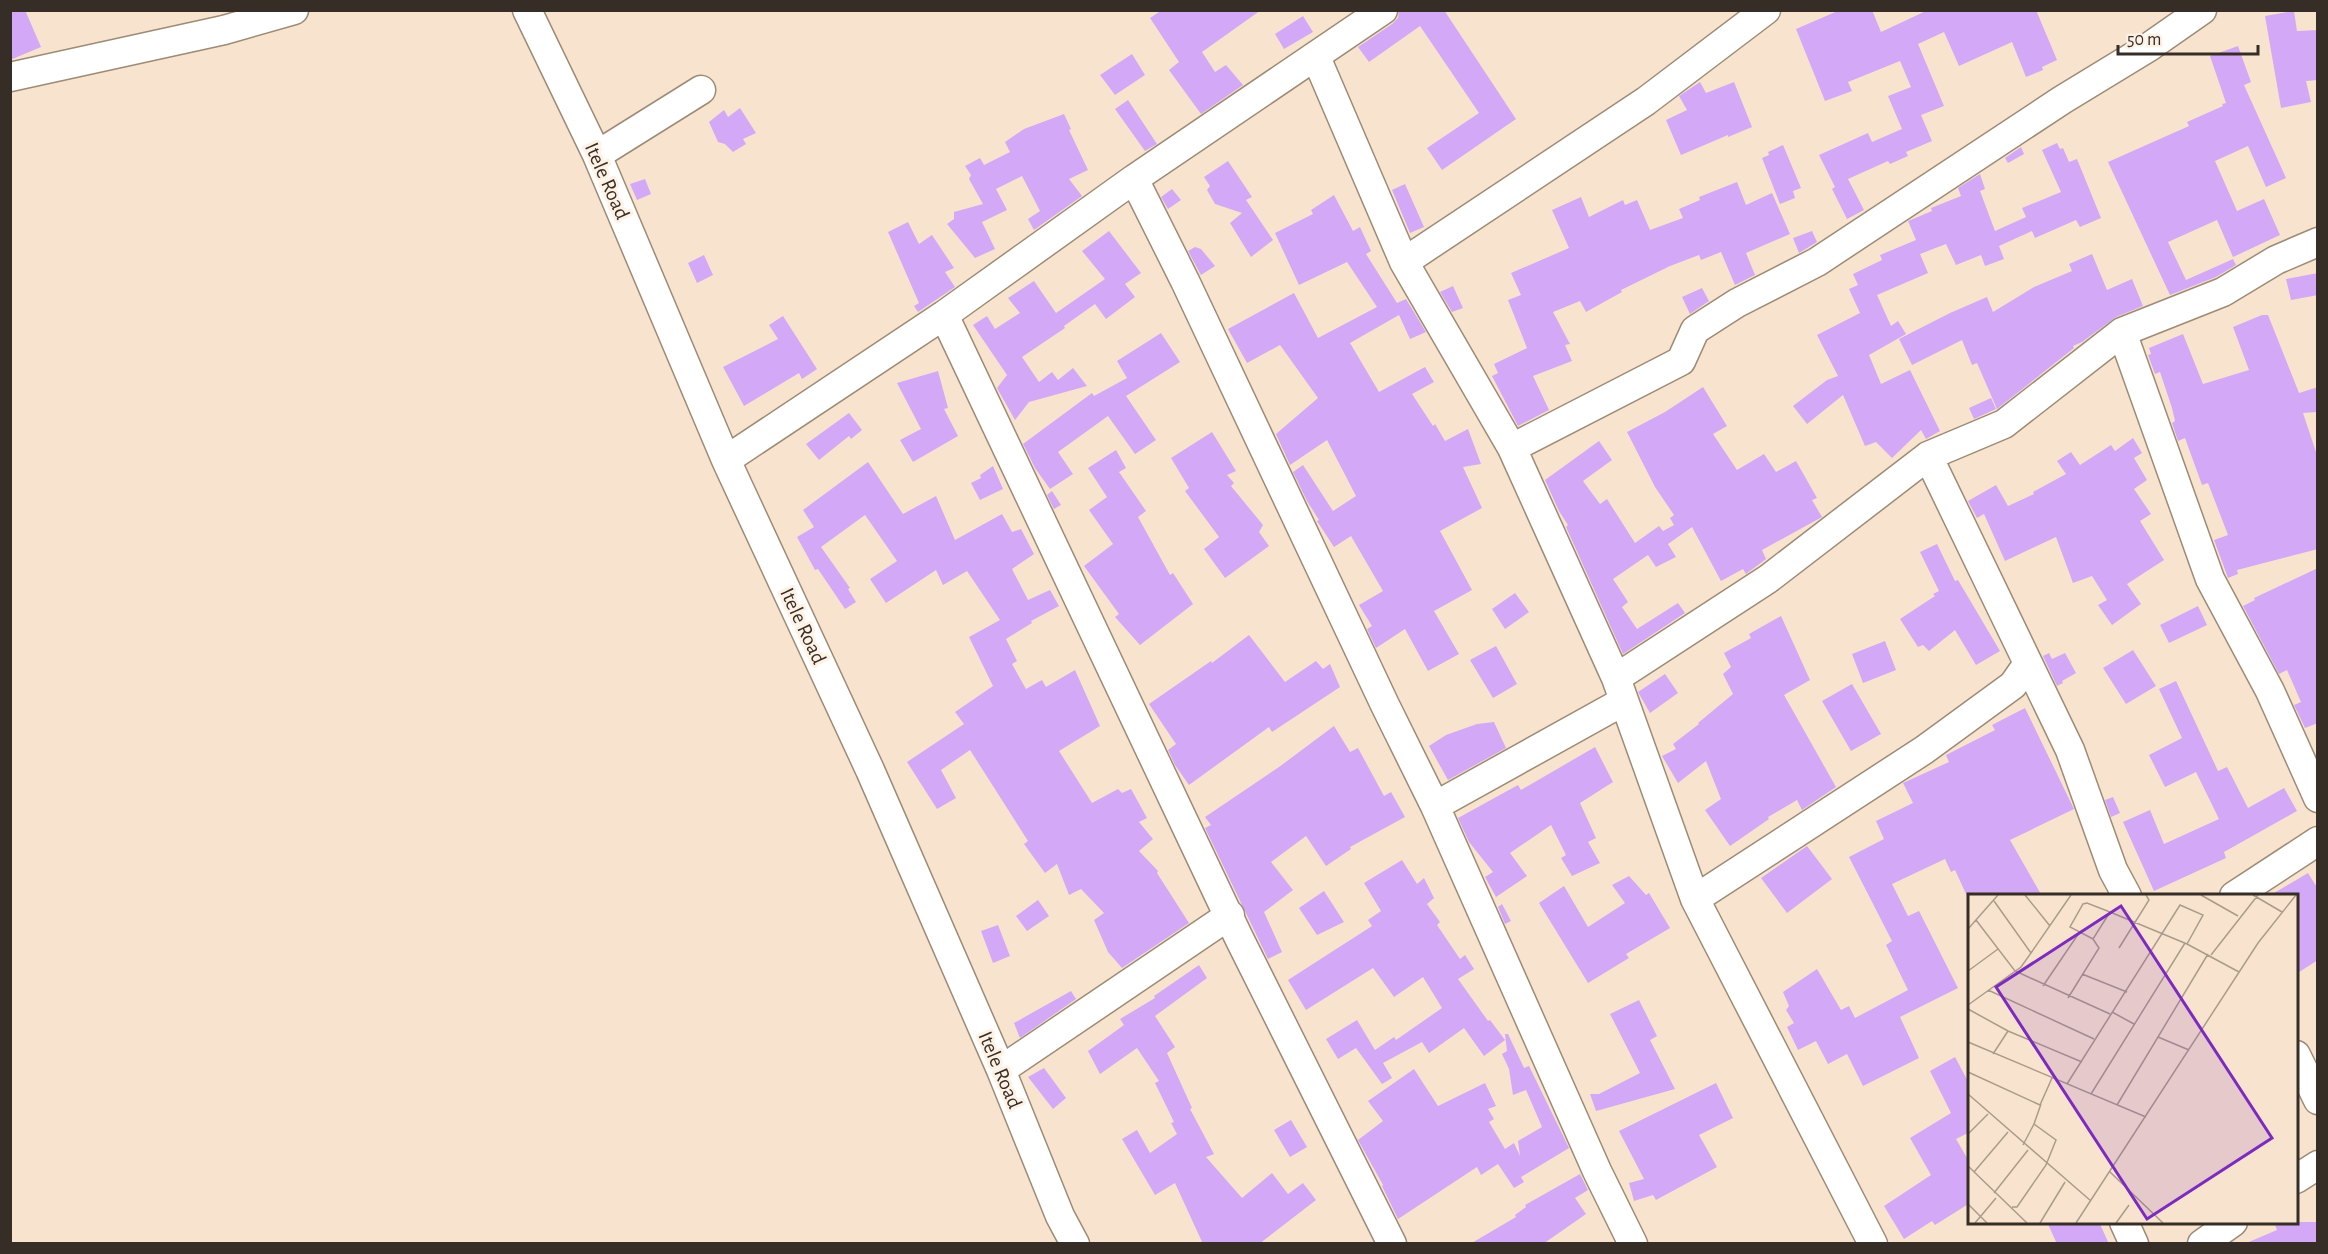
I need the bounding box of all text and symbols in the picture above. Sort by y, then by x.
scale bar [2118,18,2258,56]
text: 50 m [2127,31,2161,49]
street label: Itele Road [581,139,633,223]
street label: Itele Road [776,585,830,668]
inset map [1968,894,2298,1224]
street label: Itele Road [974,1028,1026,1112]

